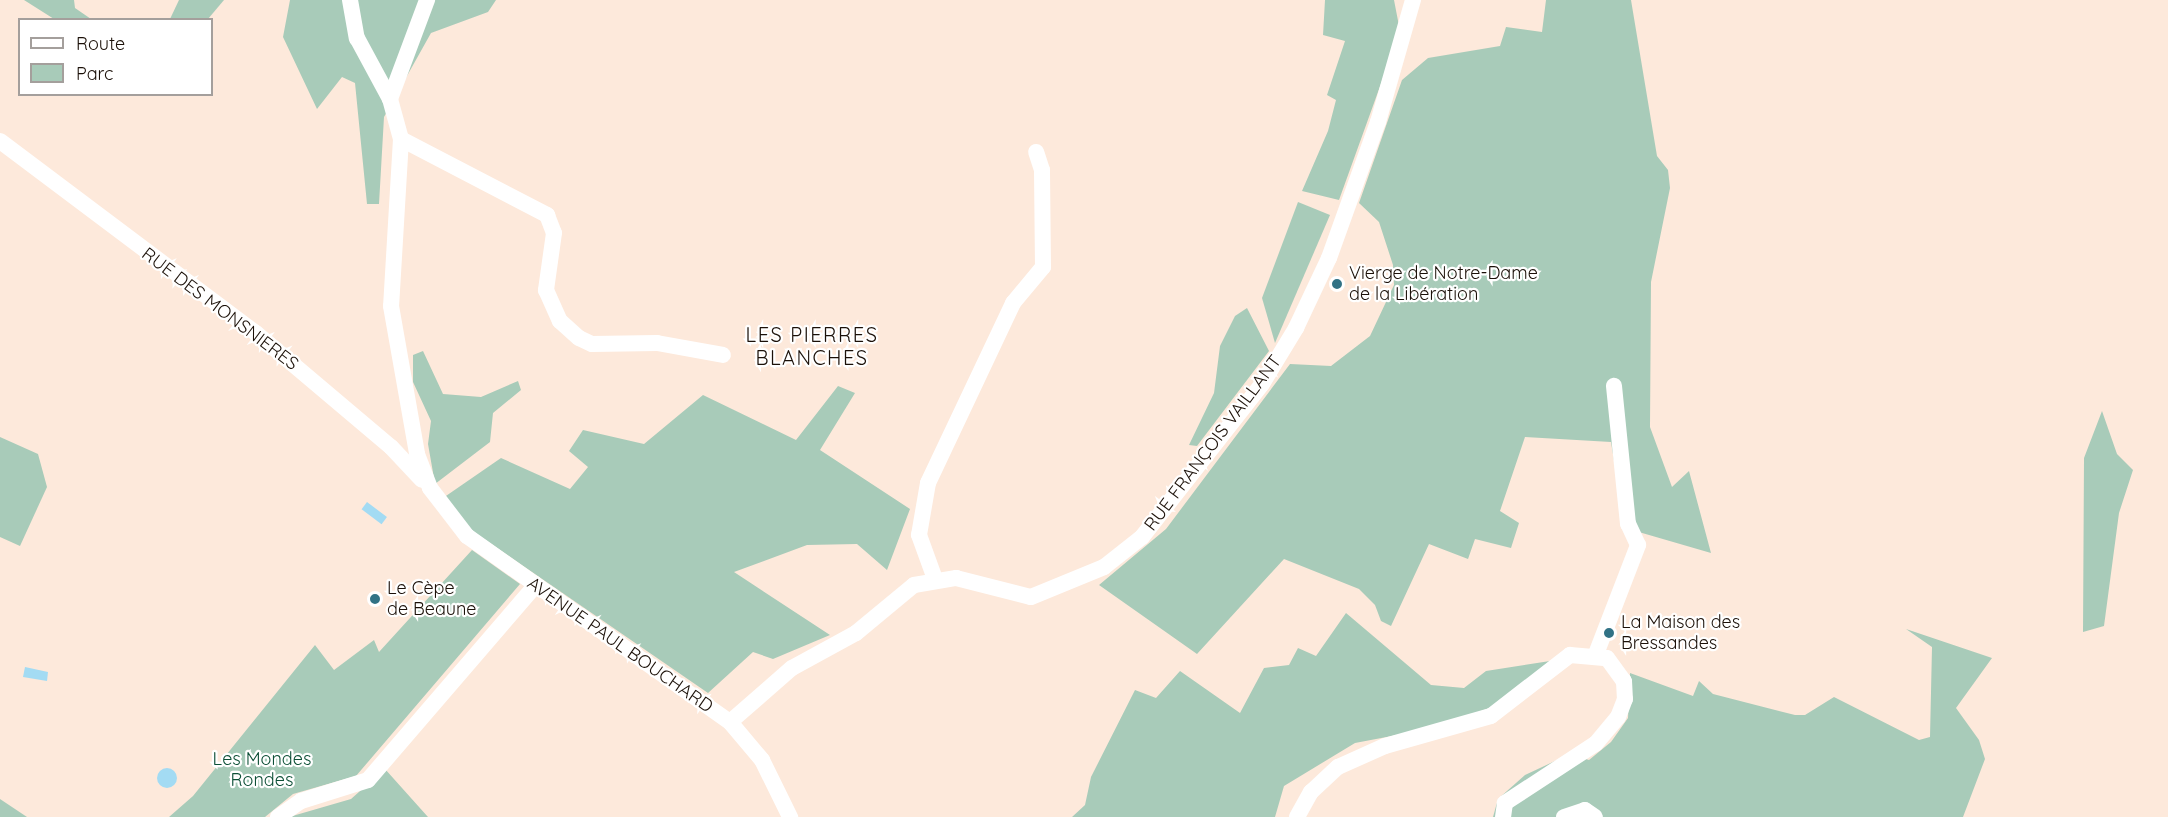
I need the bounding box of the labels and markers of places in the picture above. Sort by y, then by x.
place label: Vierge de Notre-Dame de la Libération [1349,263,1538,306]
marker: Vierge de Notre-Dame de la Libération [1330,277,1344,291]
place label: Le Cèpe de Beaune [387,578,476,620]
marker: Le Cèpe de Beaune [368,592,382,606]
place label: La Maison des Bressandes [1621,612,1740,654]
marker: La Maison des Bressandes [1602,626,1616,640]

